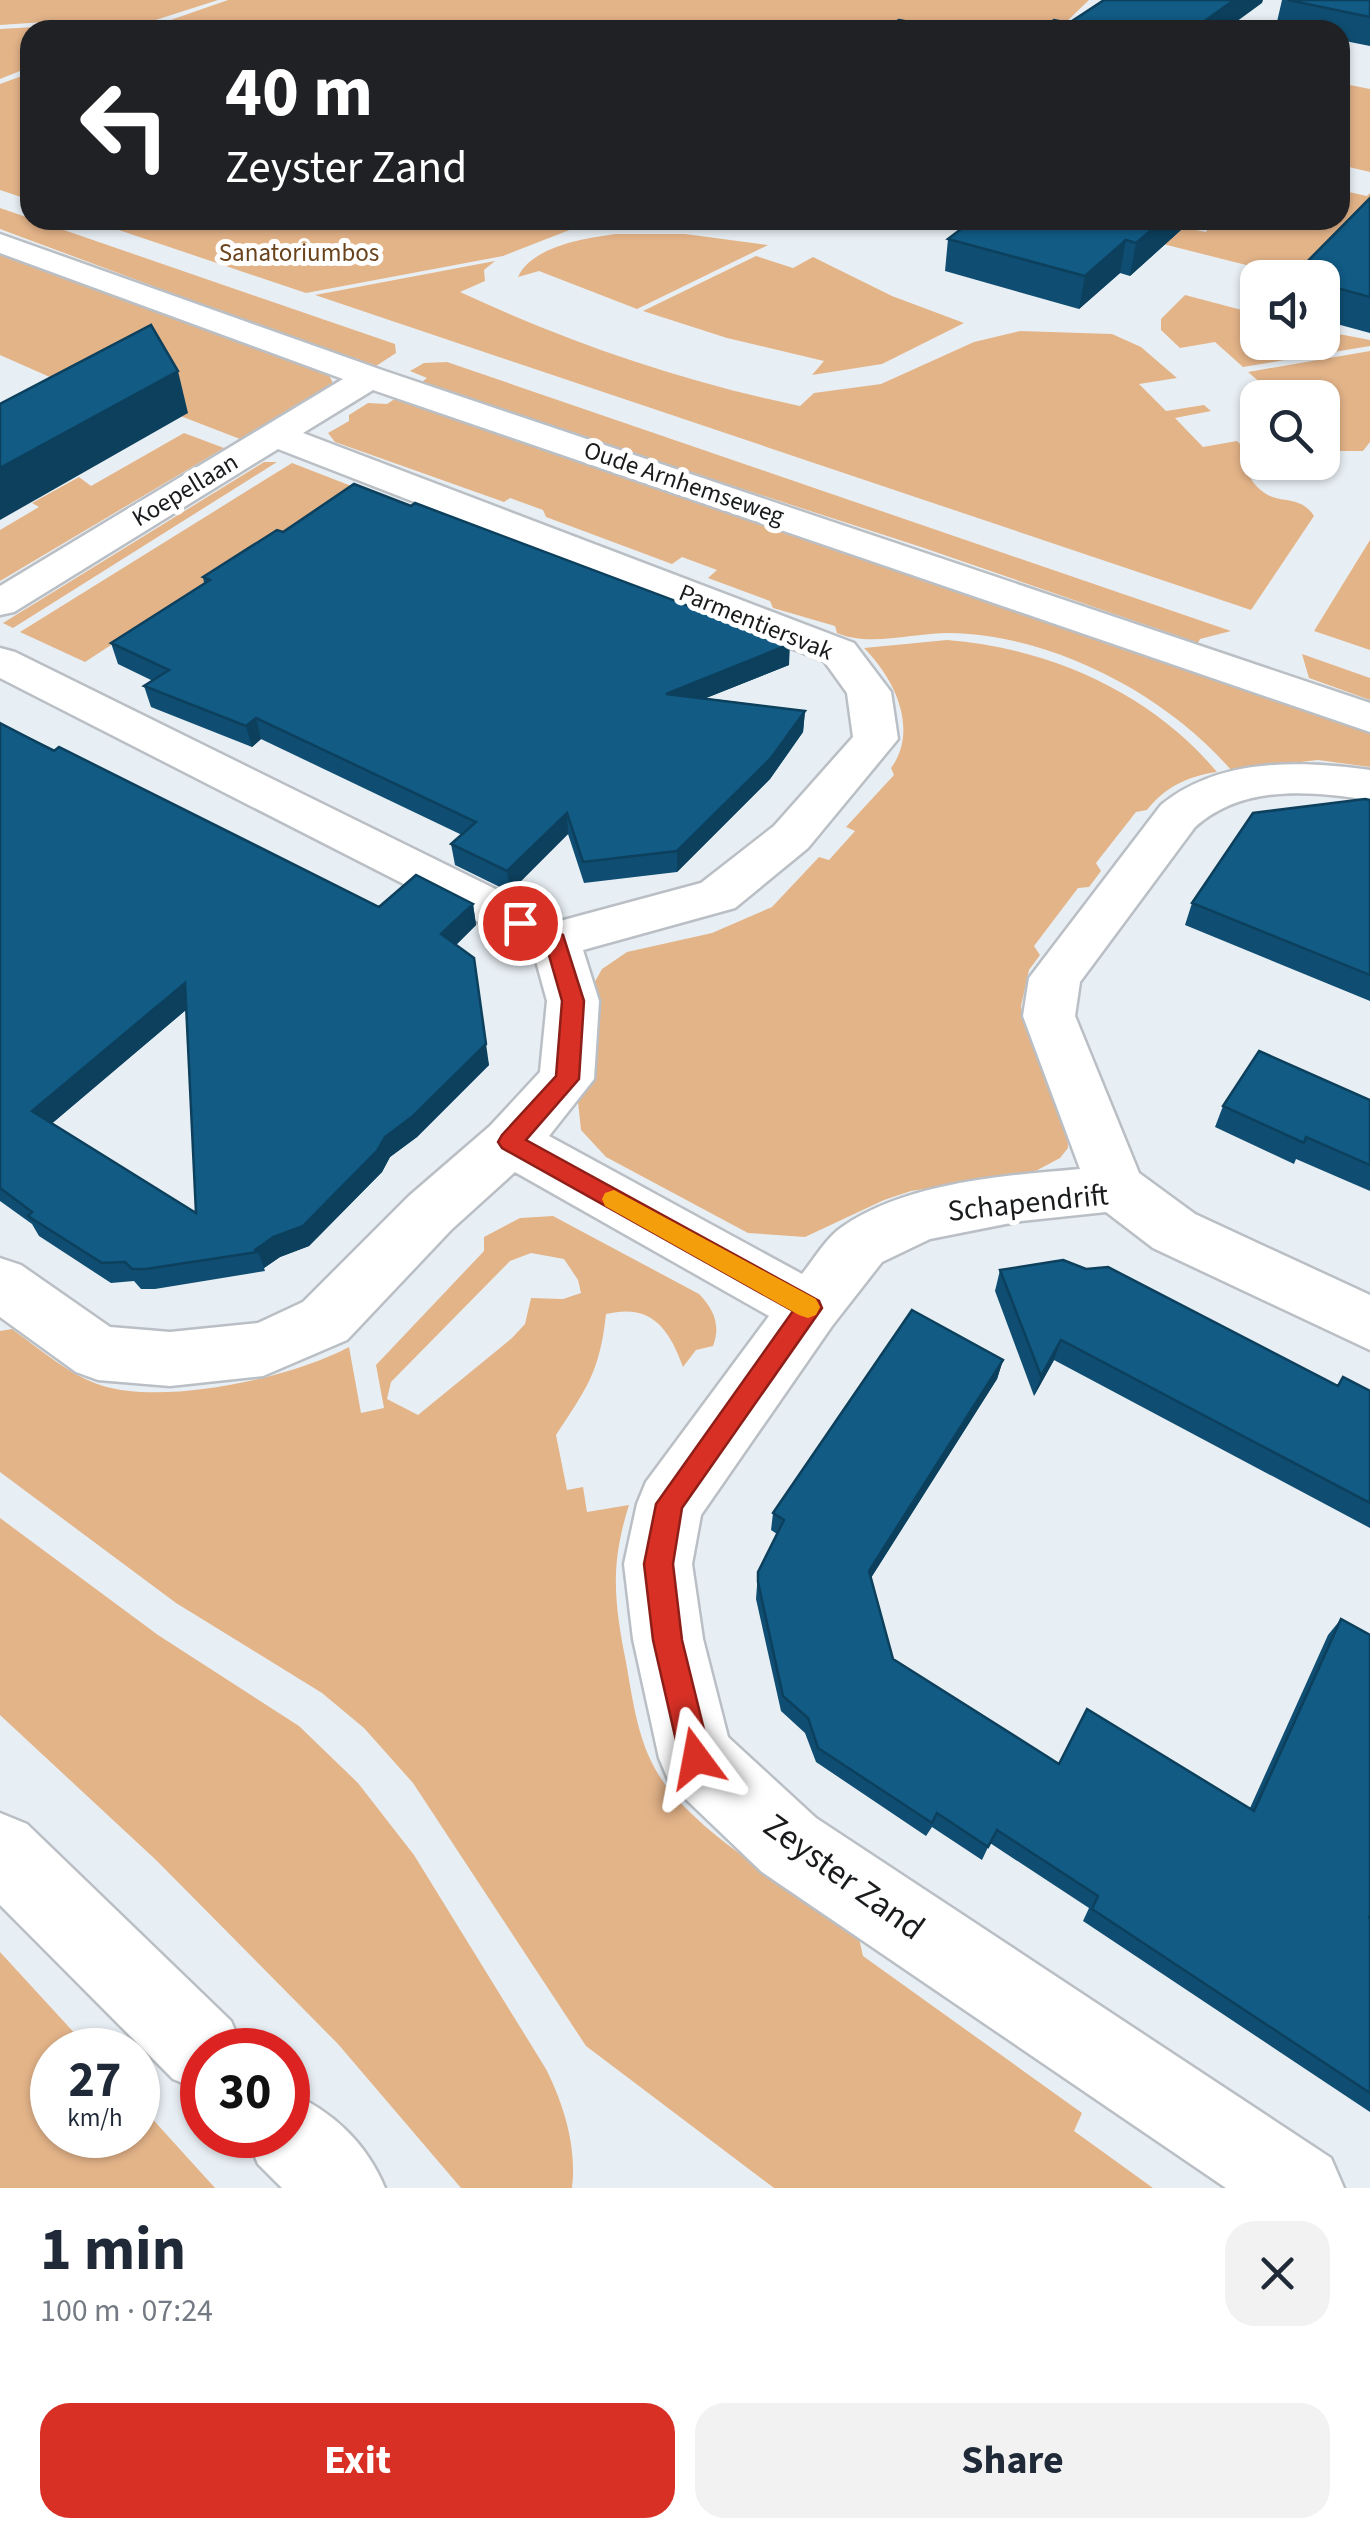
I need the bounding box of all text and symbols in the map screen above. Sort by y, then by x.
text: 40 m [225,43,373,143]
icon: left [60,60,190,190]
text: Zeyster Zand [225,136,467,200]
park label: Sanatoriumbos [219,235,379,271]
map controls [1240,260,1340,480]
button: sound [1240,260,1340,360]
button: search [1240,380,1340,480]
street label: Oude Arnhemseweg [579,432,789,534]
street label: Koepellaan [125,444,245,536]
street label: Parmentiersvak [674,575,839,670]
pin [478,881,563,966]
icon: arrive [493,896,548,951]
street label: Schapendrift [946,1173,1111,1233]
position arrow [644,1706,748,1810]
street label: Zeyster Zand [753,1801,935,1953]
speed limit sign: 30 [180,2028,310,2158]
text: 27 [69,2045,121,2116]
text: km/h [67,2100,123,2136]
text: 1 min [40,2208,186,2293]
button: close [1225,2221,1330,2326]
text: 100 m · 07:24 [40,2288,213,2334]
button: Exit [40,2403,675,2518]
button: Share [695,2403,1330,2518]

